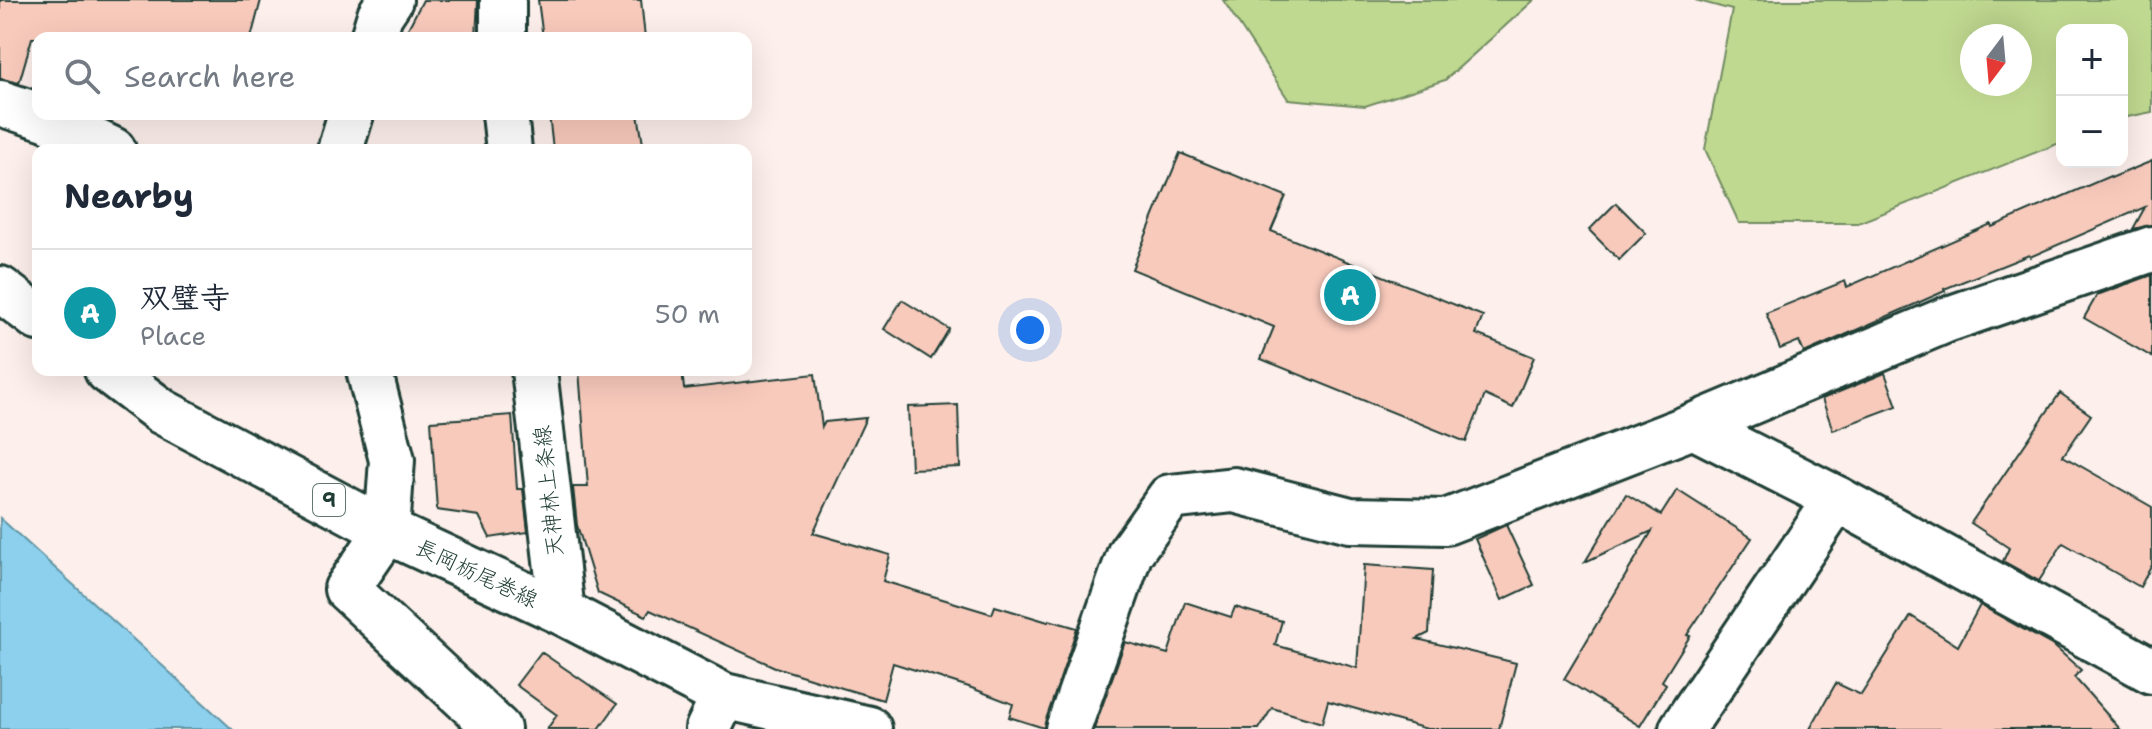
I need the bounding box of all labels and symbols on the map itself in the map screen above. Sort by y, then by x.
north arrow [1960,24,2032,96]
pin: A [1324,265,1376,325]
your location [1010,310,1050,350]
street label: 天神林上条線 [527,424,570,558]
road number: 9 [313,484,345,516]
street label: 長岡栃尾巻線 [411,532,543,614]

